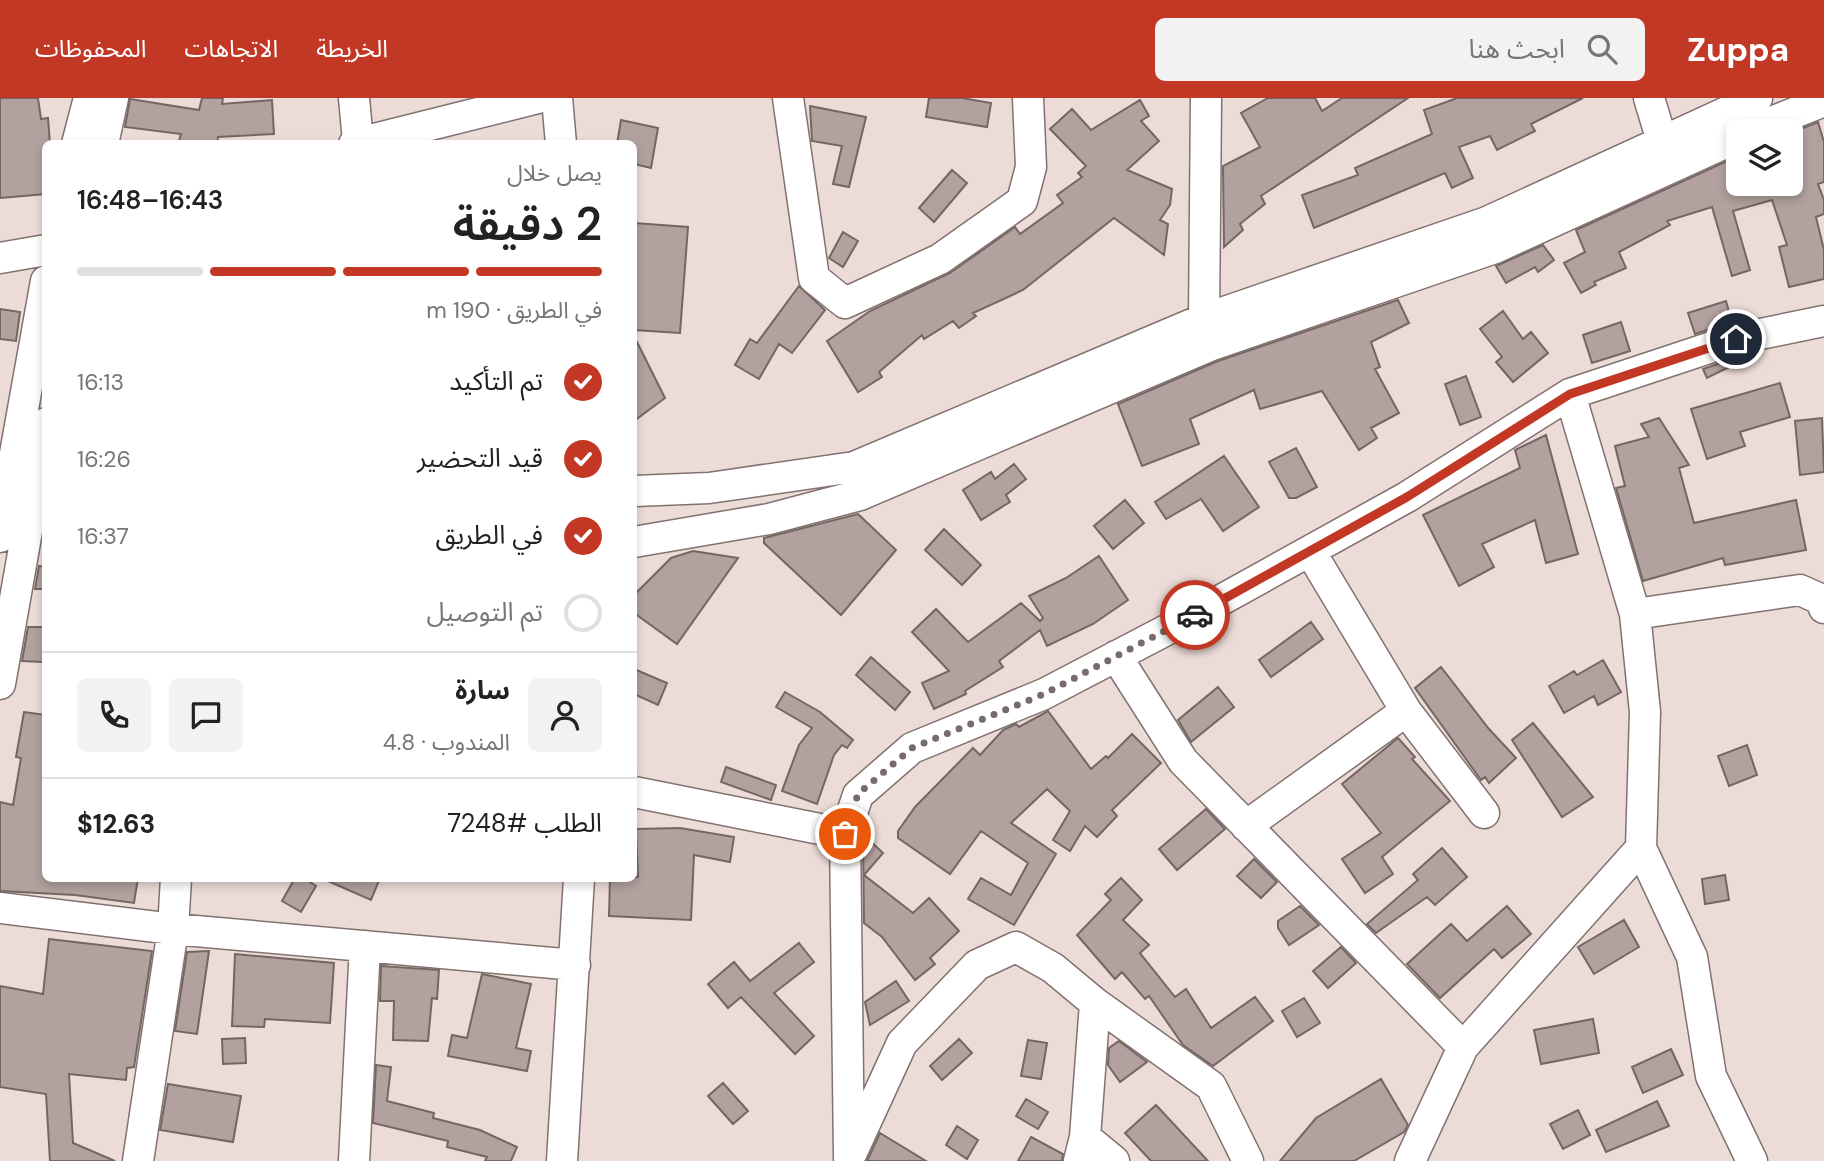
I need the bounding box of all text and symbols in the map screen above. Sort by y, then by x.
search box [1155,18,1645,81]
text: Zuppa [1687,28,1789,71]
icon: search [1583,30,1621,68]
text: ابحث هنا [1469,32,1565,66]
text: المحفوظات [35,33,146,64]
text: الاتجاهات [184,33,278,64]
text: الخريطة [316,33,388,64]
map controls [1726,119,1803,196]
button: layers [1726,119,1803,196]
text: يصل خلال [507,158,602,188]
text: 16:43–16:48 [77,183,223,217]
text: 2 دقيقة [453,194,602,254]
text: في الطريق · 190 m [426,295,602,325]
pin [1706,309,1766,369]
icon: home [1717,320,1755,358]
icon: check [564,363,602,401]
text: تم التأكيد [449,364,543,398]
text: 16:13 [77,367,124,397]
icon: check [564,440,602,478]
text: قيد التحضير [417,441,543,475]
text: 16:26 [77,444,131,474]
icon: check [564,517,602,555]
text: في الطريق [436,518,543,552]
text: 16:37 [77,521,129,551]
courier [1160,580,1230,650]
text: تم التوصيل [427,595,543,629]
icon: car [1176,596,1214,634]
text: سارة [455,673,510,707]
button: phone [77,678,151,752]
button: chat [169,678,243,752]
button: person [528,678,602,752]
text: المندوب · 4.8 [383,727,510,757]
pin [815,804,875,864]
text: الطلب #7248 [447,806,602,840]
text: $12.63 [77,807,155,841]
icon: bag [826,815,864,853]

